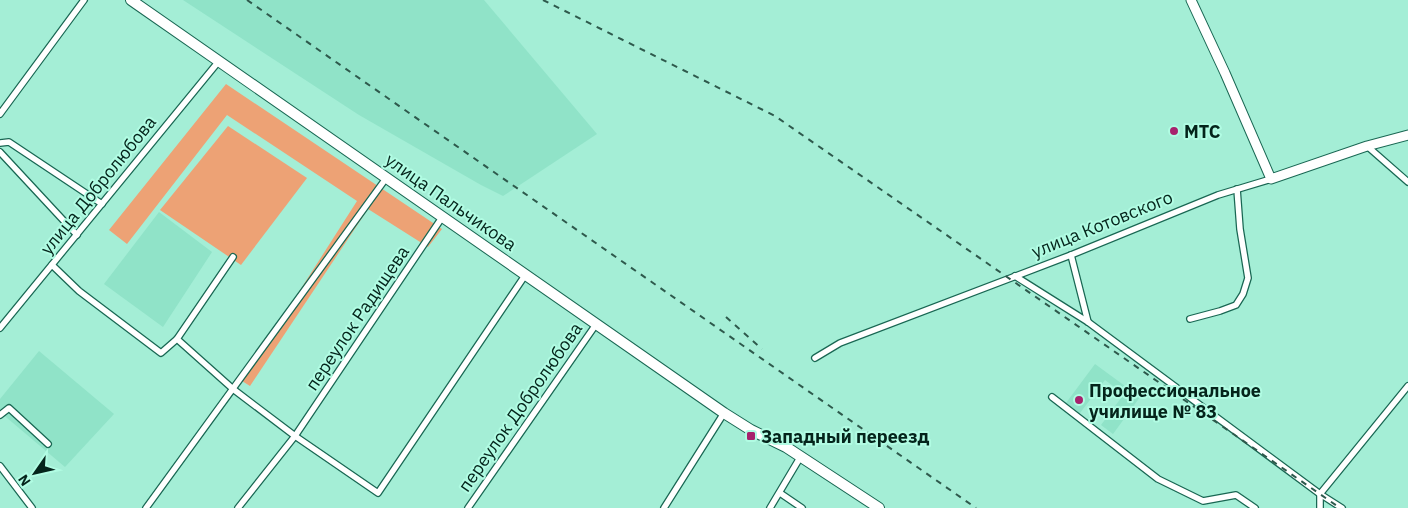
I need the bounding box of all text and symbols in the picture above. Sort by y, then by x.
street label: улица Добролюбова [35,111,161,259]
place label: МТС [1184,120,1221,143]
marker: МТС [1168,125,1180,137]
street label: улица Пальчикова [381,148,521,256]
street label: улица Котовского [1028,185,1176,263]
street label: переулок Радищева [300,241,414,395]
street label: переулок Добролюбова [453,318,587,496]
place label: Профессиональное училище № 83 [1089,379,1261,423]
marker: Профессиональное училище № 83 [1073,394,1085,406]
place label: Западный переезд [761,425,930,448]
marker: Западный переезд [745,430,757,442]
north arrow [10,448,60,498]
text: N [14,471,35,490]

